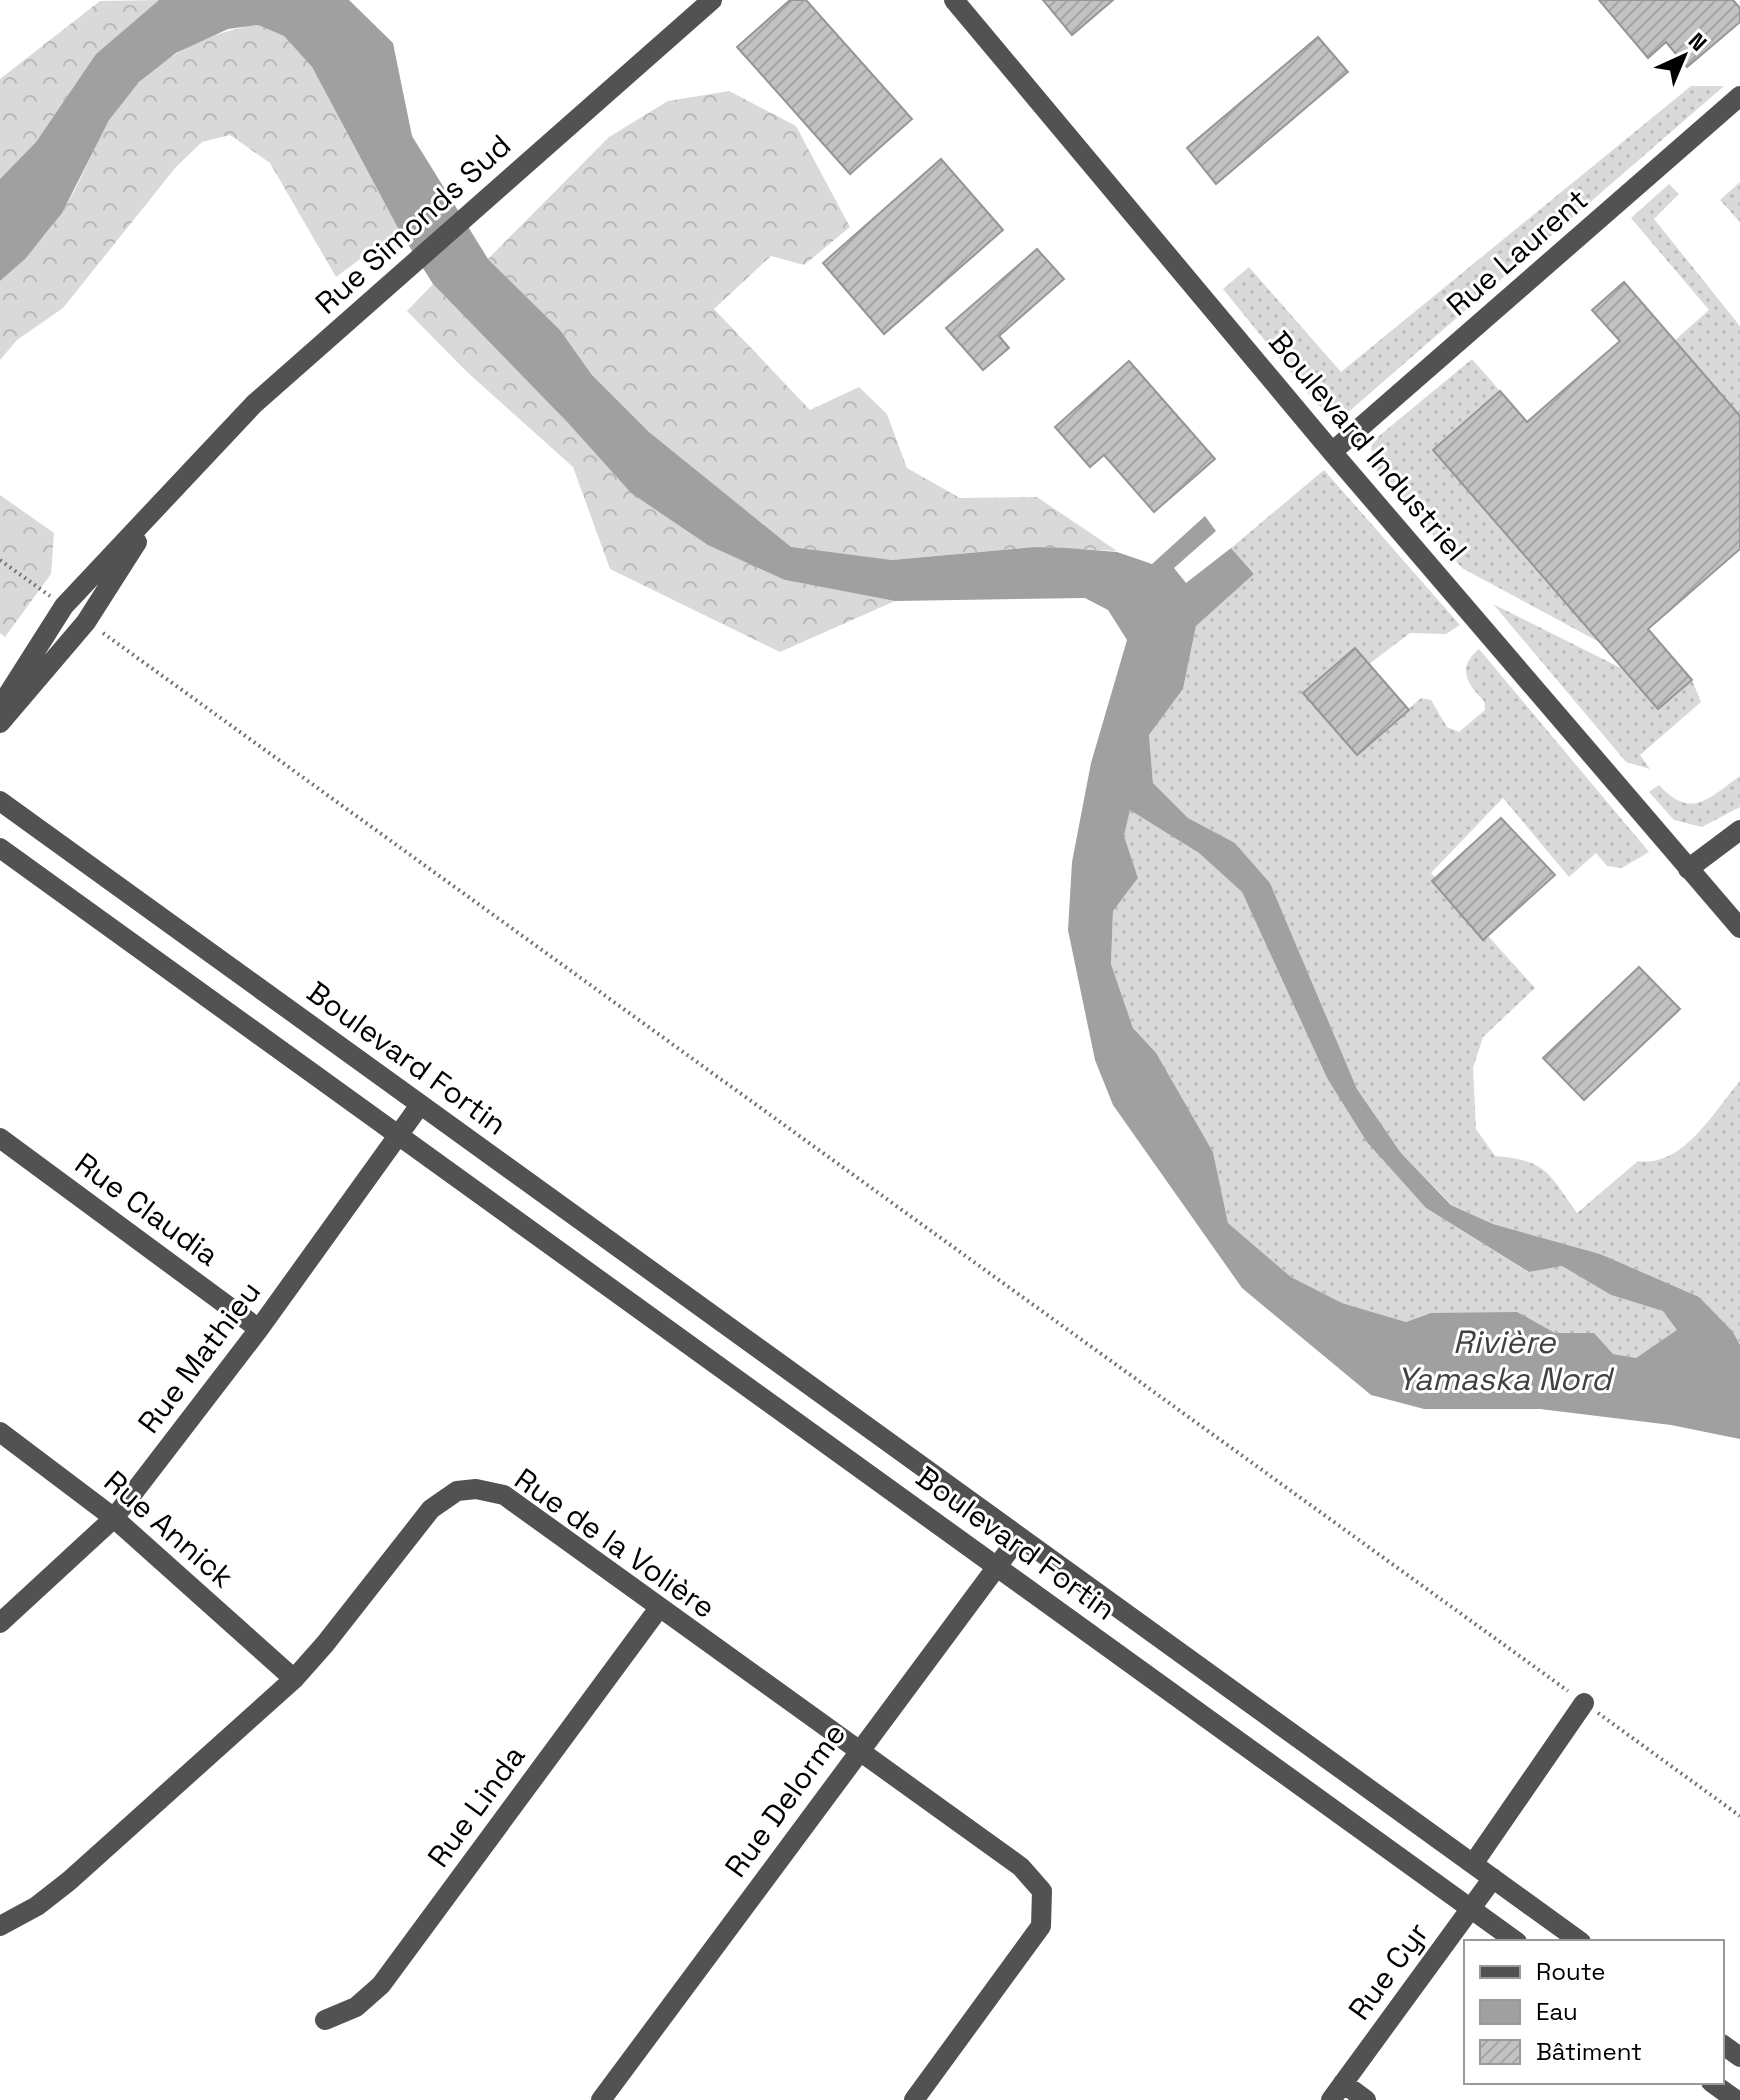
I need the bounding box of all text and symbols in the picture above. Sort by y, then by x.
north arrow [1644,16,1724,96]
text: N [1683,26,1713,57]
street label: Rue Simonds Sud [307,126,519,322]
street label: Rue Laurent [1438,180,1596,324]
street label: Boulevard Industriel [1260,323,1476,569]
street label: Boulevard Fortin [300,972,514,1144]
street label: Rue Claudia [67,1144,227,1274]
street label: Rue Mathieu [129,1273,269,1441]
water label: Rivière Yamaska Nord [1397,1322,1615,1399]
street label: Boulevard Fortin [909,1457,1123,1629]
street label: Rue de la Volière [507,1459,723,1627]
street label: Rue Annick [96,1462,242,1596]
street label: Rue Delorme [716,1715,854,1885]
street label: Rue Linda [419,1737,533,1875]
street label: Rue Cyr [1339,1914,1437,2028]
legend [1464,1940,1724,2084]
text: Route [1536,1956,1605,1987]
text: Eau [1536,1996,1578,2027]
text: Bâtiment [1536,2036,1642,2067]

